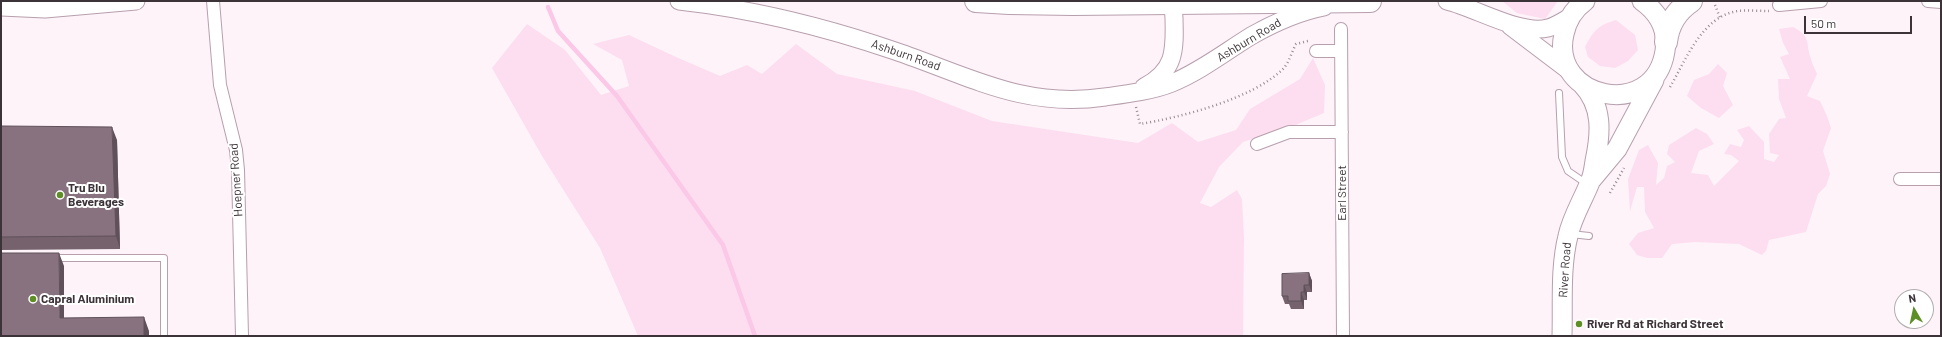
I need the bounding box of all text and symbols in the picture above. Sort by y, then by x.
scale bar [1806,8,1914,34]
street label: Ashburn Road [1214,15,1284,65]
text: 50 m [1811,16,1836,30]
street label: Ashburn Road [869,36,943,74]
street label: Hoepner Road [226,143,246,217]
street label: Earl Street [1335,165,1349,221]
place label: Tru Blu Beverages [68,181,124,209]
marker: Tru Blu Beverages [55,190,65,200]
street label: River Road [1556,242,1574,298]
north arrow [1894,289,1934,329]
text: N [1908,291,1917,305]
place label: Capral Aluminium [41,292,134,306]
marker: Capral Aluminium [28,294,38,304]
place label: River Rd at Richard Street [1587,317,1724,331]
marker: River Rd at Richard Street [1574,319,1584,329]

